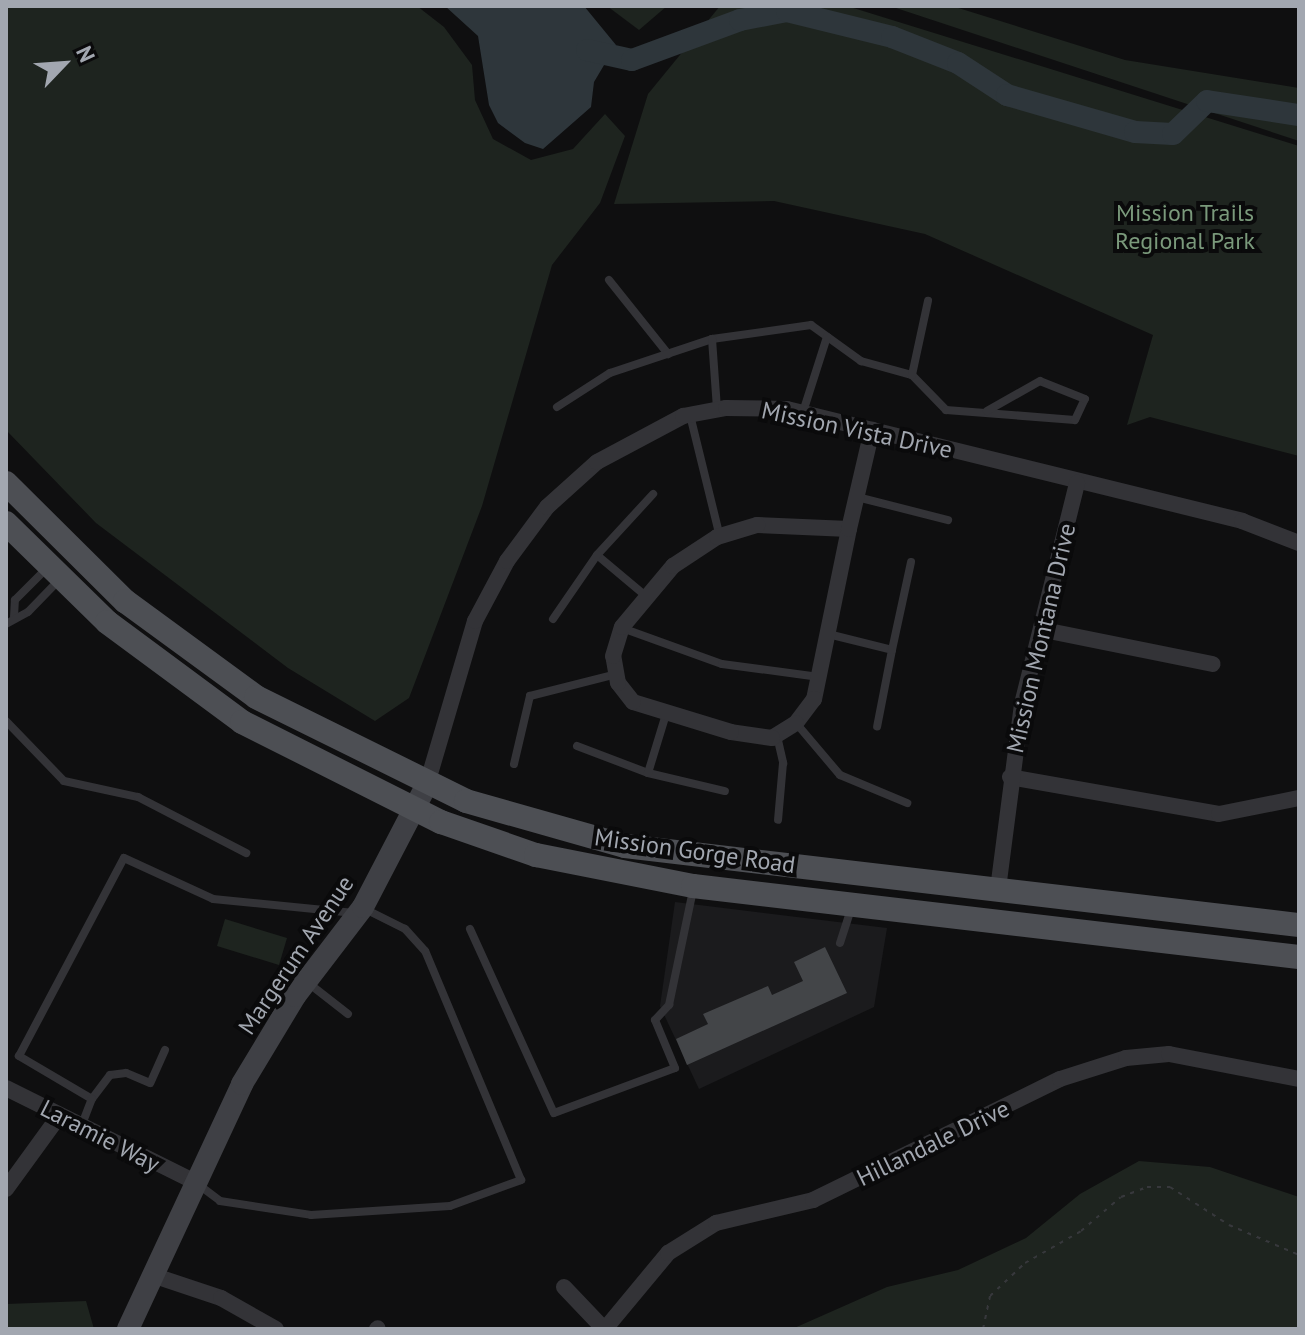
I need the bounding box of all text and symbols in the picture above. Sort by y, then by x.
north arrow [24,24,104,104]
text: N [70,41,101,66]
park label: Mission Trails Regional Park [1115,199,1255,255]
street label: Mission Vista Drive [759,396,955,464]
street label: Mission Montana Drive [1001,520,1081,756]
street label: Mission Gorge Road [593,823,797,879]
street label: Margerum Avenue [232,870,360,1040]
street label: Laramie Way [35,1094,165,1178]
street label: Hillandale Drive [852,1094,1014,1192]

